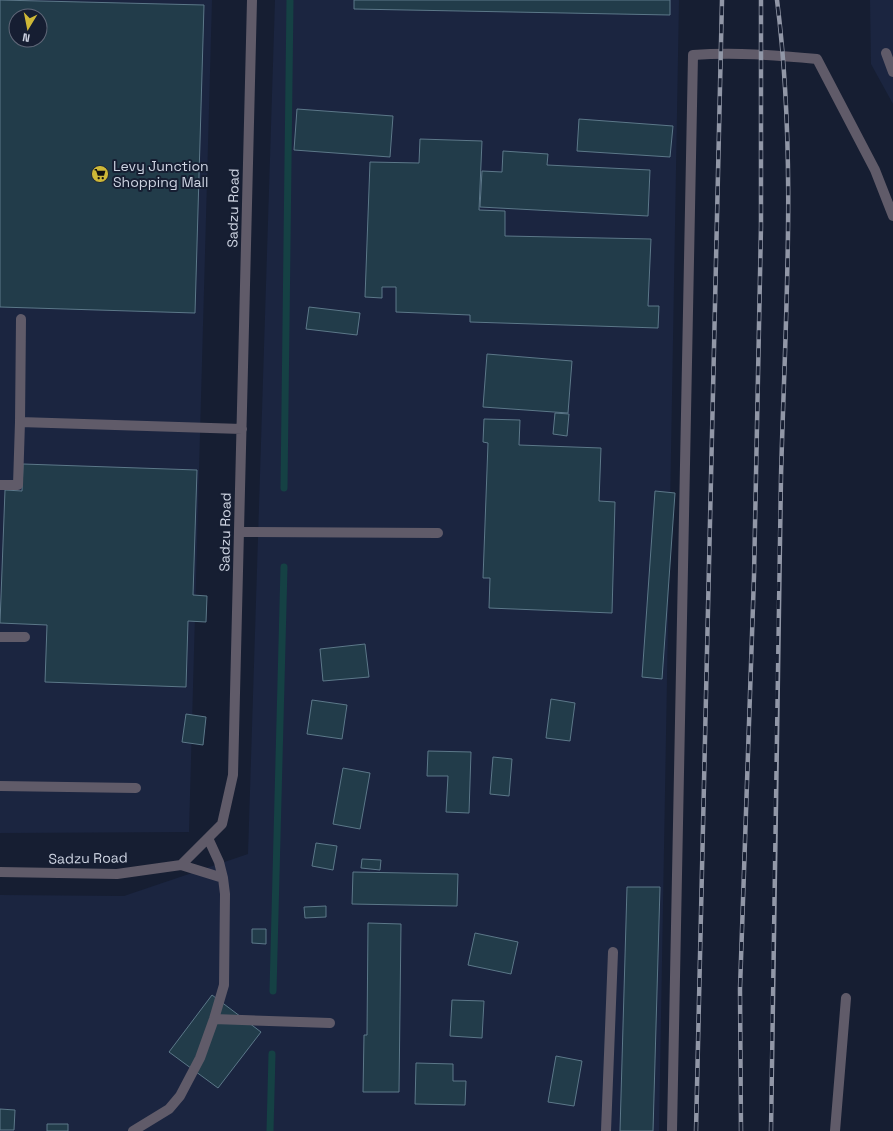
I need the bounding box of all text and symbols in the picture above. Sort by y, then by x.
north arrow [8,8,48,48]
text: N [21,30,31,45]
place label: Levy Junction Shopping Mall [113,157,209,191]
supermarket icon: Levy Junction Shopping Mall [90,164,110,184]
street label: Sadzu Road [223,168,243,248]
street label: Sadzu Road [215,492,235,572]
street label: Sadzu Road [48,848,128,868]

